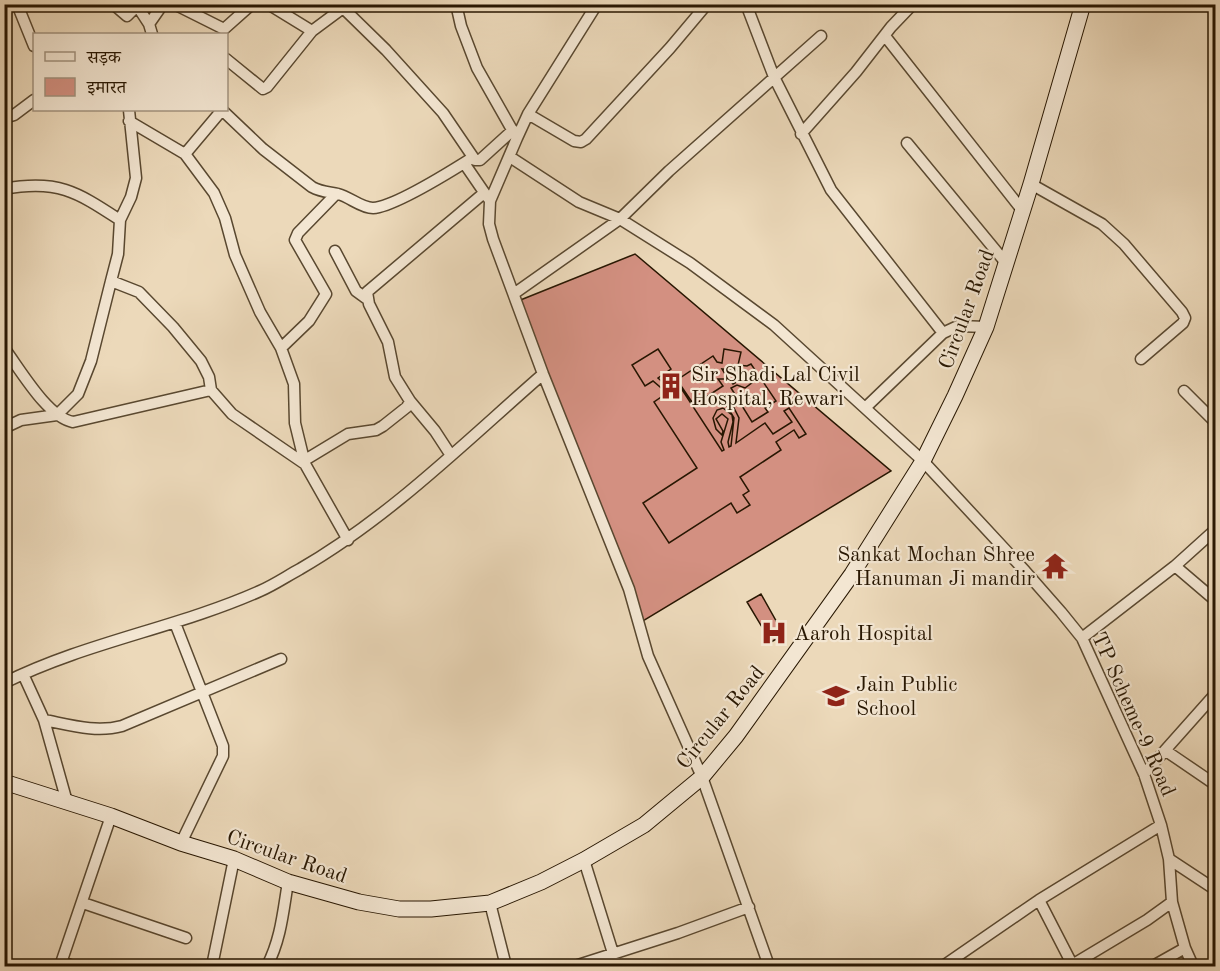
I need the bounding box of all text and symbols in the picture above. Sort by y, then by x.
legend [33,33,228,111]
text: सड़क [86,49,122,67]
text: इमारत [86,79,127,97]
street label: Circular Road [936,247,999,372]
place label: Sir Shadi Lal Civil Hospital, Rewari [691,365,860,410]
building icon: Sir Shadi Lal Civil Hospital, Rewari [656,371,686,401]
place label: Sankat Mochan Shree Hanuman Ji mandir [837,545,1035,590]
temple icon: Sankat Mochan Shree Hanuman Ji mandir [1040,551,1070,581]
hospital icon: Aaroh Hospital [759,618,789,648]
place label: Aaroh Hospital [794,624,933,645]
street label: TP Scheme-9 Road [1087,629,1178,800]
street label: Circular Road [673,662,769,774]
place label: Jain Public School [856,675,957,720]
school or university icon: Jain Public School [821,681,851,711]
street label: Circular Road [224,827,350,888]

